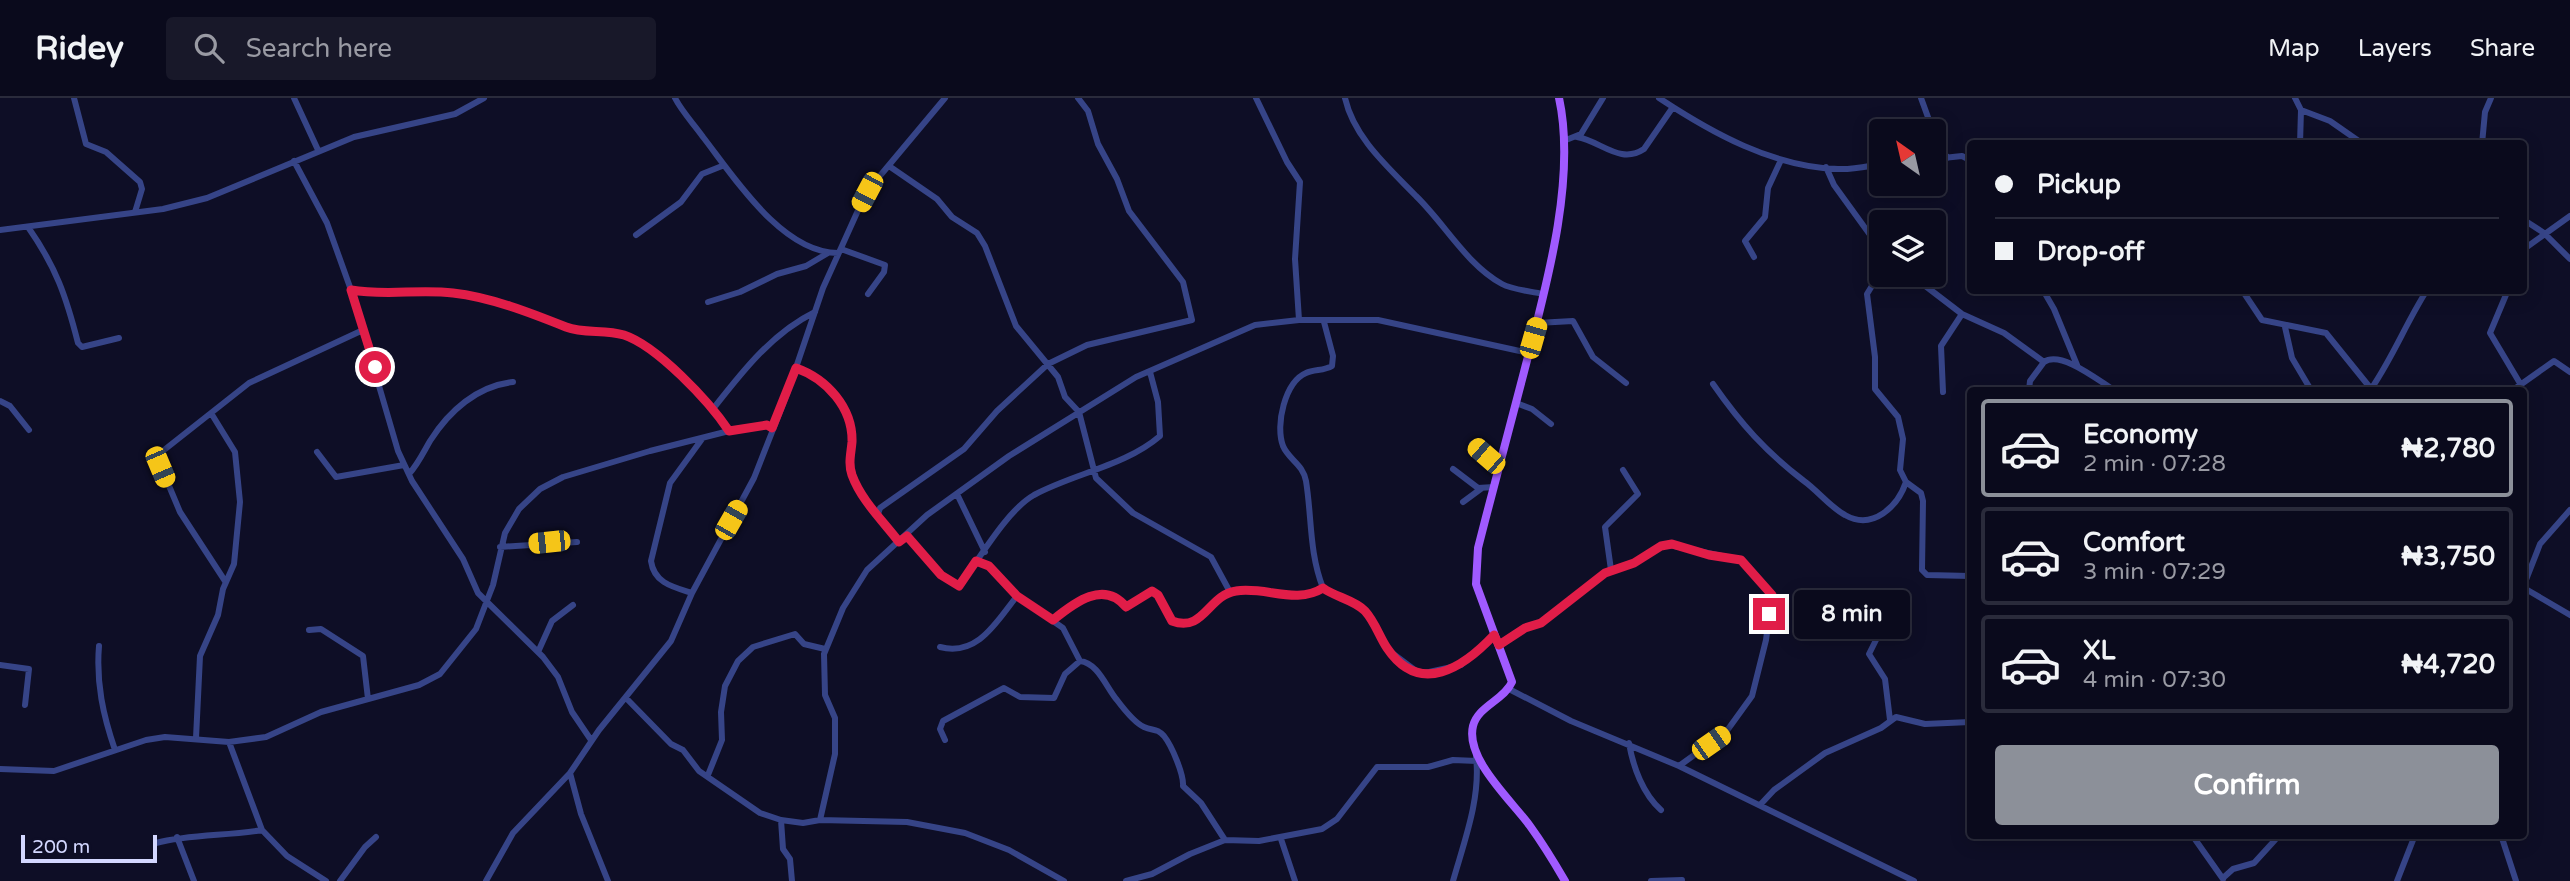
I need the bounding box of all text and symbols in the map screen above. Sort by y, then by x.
search box [166,17,656,80]
text: Ridey [35,29,124,68]
icon: search [190,29,228,67]
text: Search here [246,33,392,64]
text: Map [2268,34,2320,63]
text: Layers [2358,34,2432,63]
text: Share [2470,34,2535,63]
north arrow [1869,119,1946,196]
map controls [1869,119,1946,287]
car [848,169,887,215]
text: Pickup [2037,169,2121,200]
button: layers [1869,210,1946,287]
text: Drop-off [2037,236,2144,267]
car [1518,315,1549,361]
route start [359,351,391,383]
icon: car [1999,417,2062,480]
text: Economy [2083,419,2198,450]
text: ₦2,780 [2401,433,2495,464]
car [1464,434,1509,478]
car [143,444,178,490]
text: 2 min · 07:28 [2083,450,2226,478]
car [712,497,751,543]
icon: car [1999,525,2062,588]
text: Comfort [2083,527,2185,558]
car [528,529,571,555]
text: ₦3,750 [2401,541,2495,572]
text: 3 min · 07:29 [2083,558,2226,586]
callout: 8 min [1794,589,1909,638]
route end [1753,598,1785,630]
text: 8 min [1821,600,1883,628]
icon: car [1999,633,2062,696]
text: XL [2083,635,2115,666]
text: ₦4,720 [2401,649,2495,680]
text: 4 min · 07:30 [2083,666,2226,694]
car [1688,722,1735,764]
button: Confirm [1995,745,2499,825]
scale bar [21,832,158,864]
text: 200 m [32,836,90,858]

